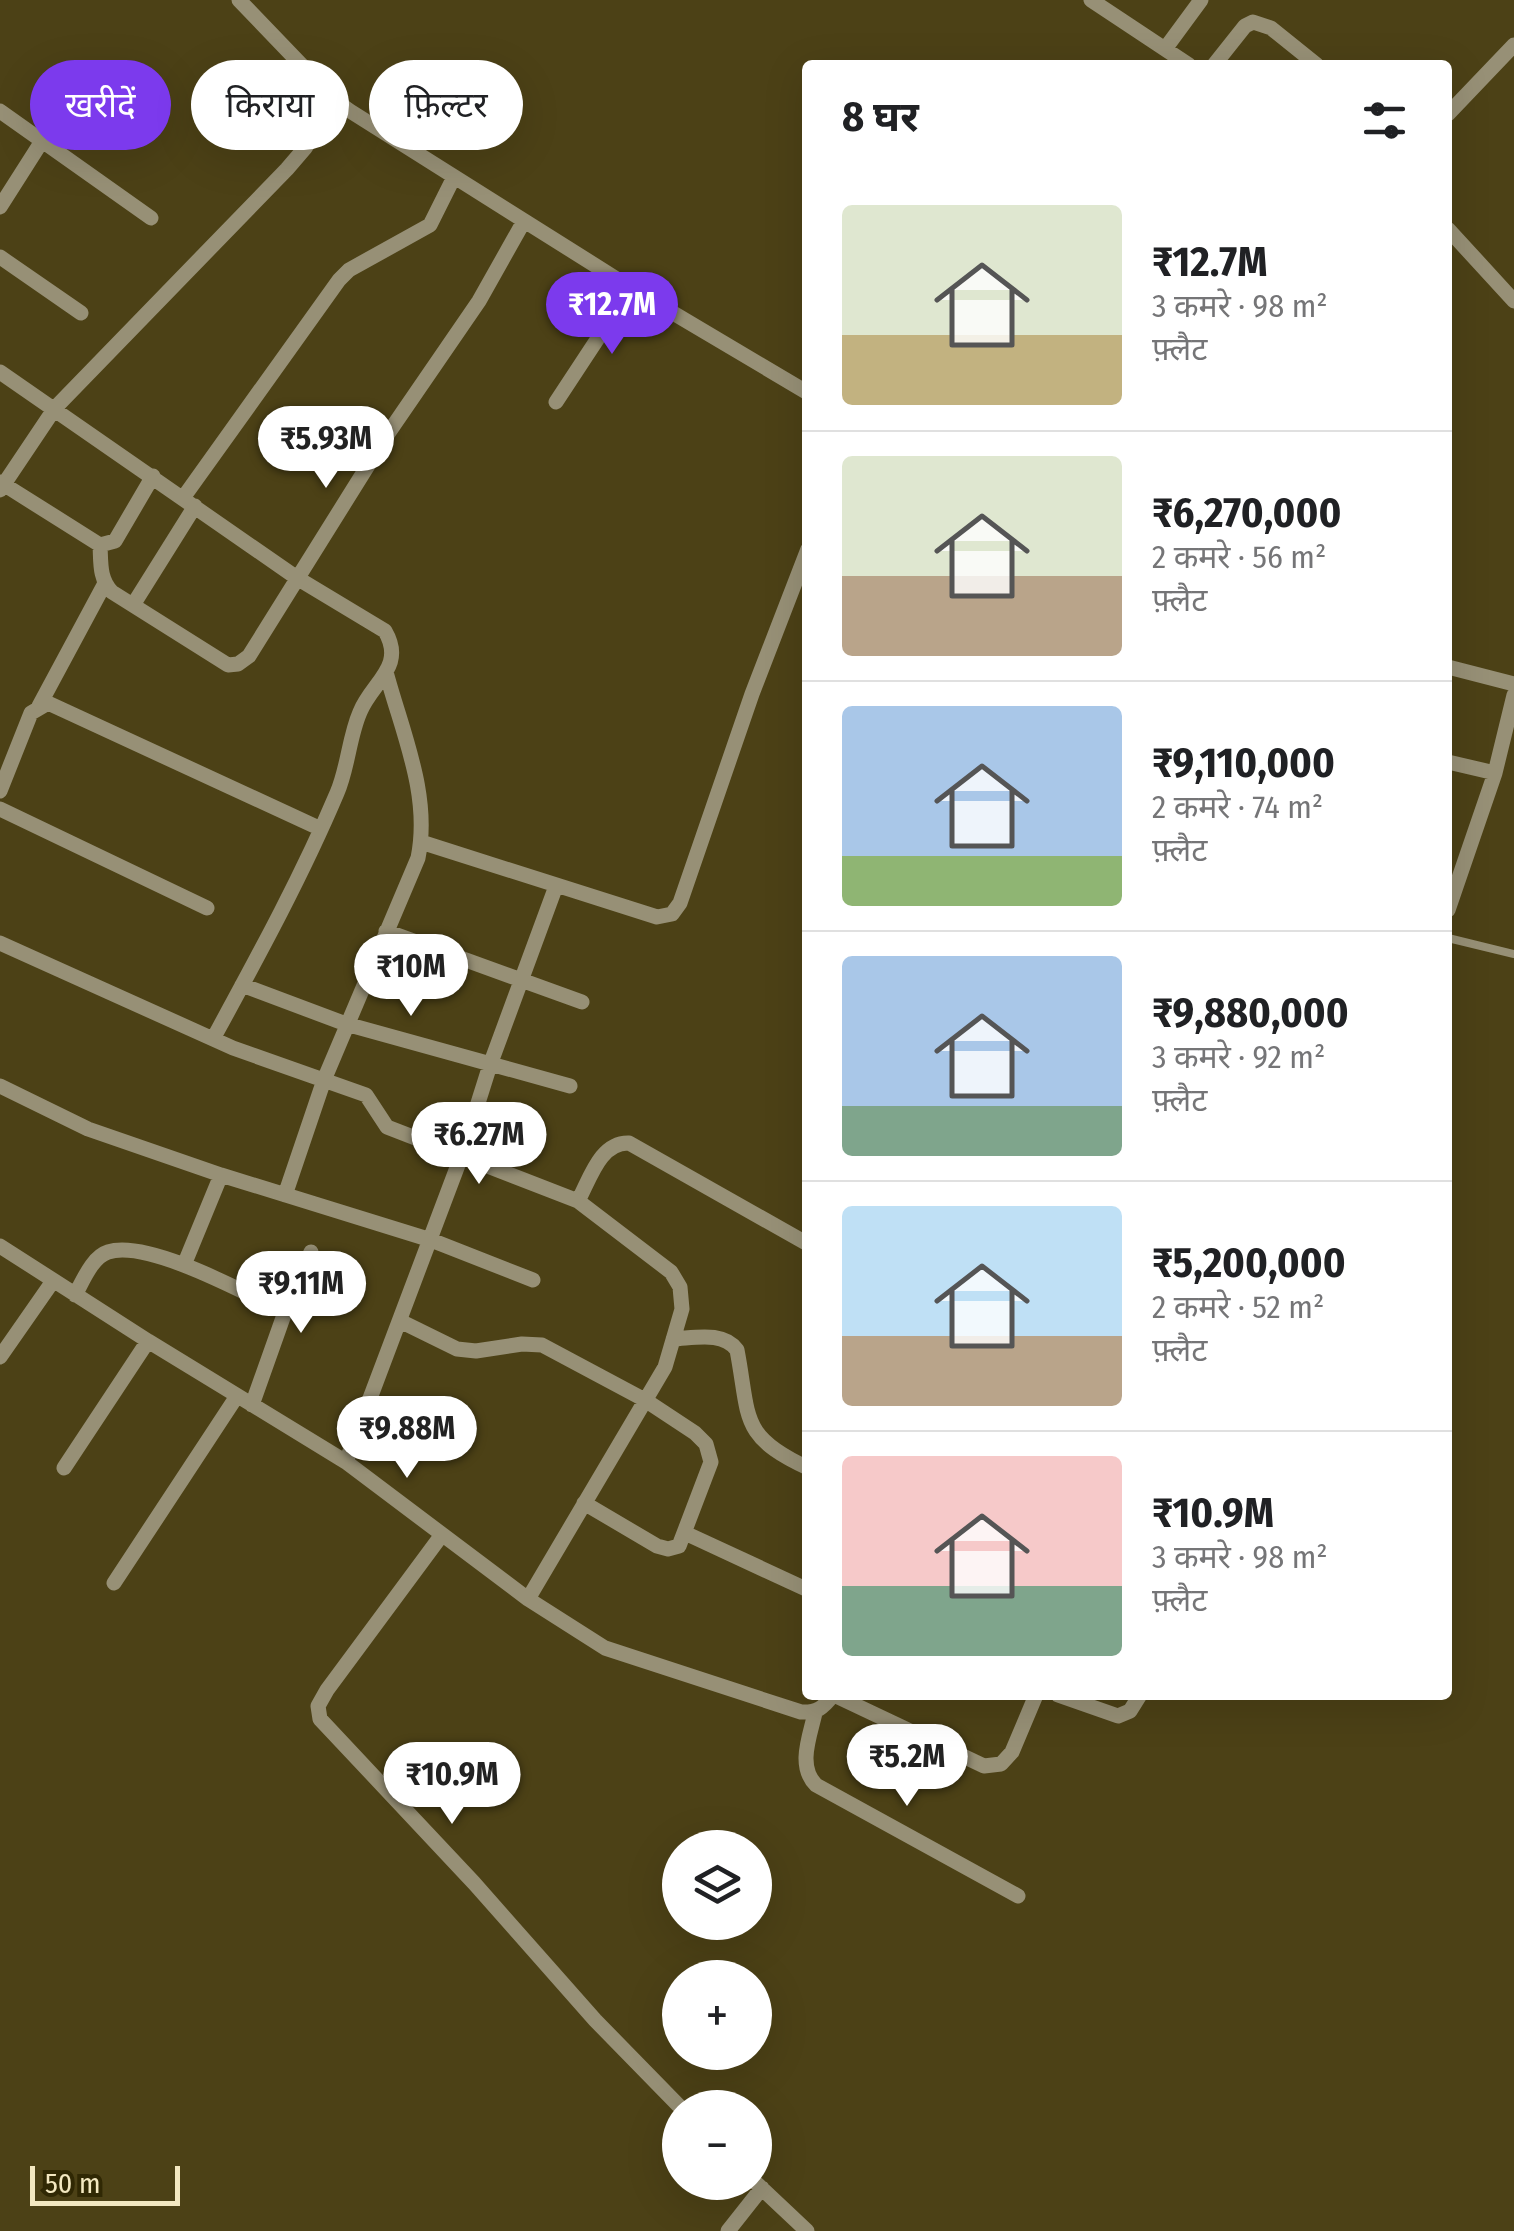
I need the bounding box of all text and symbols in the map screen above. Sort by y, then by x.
chip: खरीदें [30,60,171,150]
chip: किराया [191,60,349,150]
chip: फ़िल्टर [369,60,523,150]
text: 8 घर [842,92,919,142]
icon: filters [1357,93,1412,148]
text: ₹12.7M [1152,237,1268,287]
icon: home [922,245,1042,365]
pin: ₹12.7M [531,272,693,357]
text: ₹12.7M [568,285,656,323]
text: 3 कमरे · 98 m² [1152,287,1328,325]
text: फ़्लैट [1152,330,1207,368]
pin: ₹5.93M [245,406,407,491]
text: ₹5.93M [280,419,372,457]
text: ₹6,270,000 [1152,488,1341,538]
icon: home [922,496,1042,616]
text: 2 कमरे · 56 m² [1152,538,1326,576]
text: फ़्लैट [1152,581,1207,619]
text: ₹9,110,000 [1152,738,1335,788]
icon: home [922,746,1042,866]
text: 2 कमरे · 74 m² [1152,788,1323,826]
text: फ़्लैट [1152,831,1207,869]
pin: ₹10M [352,934,470,1019]
text: ₹10M [376,947,446,985]
text: ₹9,880,000 [1152,988,1349,1038]
icon: home [922,996,1042,1116]
text: 3 कमरे · 92 m² [1152,1038,1325,1076]
text: फ़्लैट [1152,1081,1207,1119]
pin: ₹6.27M [398,1102,560,1187]
text: ₹6.27M [433,1115,525,1153]
text: ₹5,200,000 [1152,1238,1346,1288]
icon: home [922,1246,1042,1366]
pin: ₹9.11M [220,1251,382,1336]
text: ₹9.11M [258,1264,344,1302]
text: 2 कमरे · 52 m² [1152,1288,1324,1326]
text: फ़्लैट [1152,1331,1207,1369]
pin: ₹9.88M [326,1396,488,1481]
text: ₹9.88M [359,1409,455,1447]
text: ₹10.9M [1152,1488,1274,1538]
icon: home [922,1496,1042,1616]
text: 3 कमरे · 98 m² [1152,1538,1328,1576]
text: फ़्लैट [1152,1581,1207,1619]
pin: ₹5.2M [837,1724,977,1809]
text: ₹5.2M [869,1737,945,1775]
pin: ₹10.9M [371,1742,533,1827]
text: ₹10.9M [406,1755,498,1793]
map controls [662,1830,772,2200]
button: layers [662,1830,772,1940]
button: + [662,1960,772,2070]
button: − [662,2090,772,2200]
scale bar [30,2161,180,2206]
text: 50 m [45,2167,101,2200]

